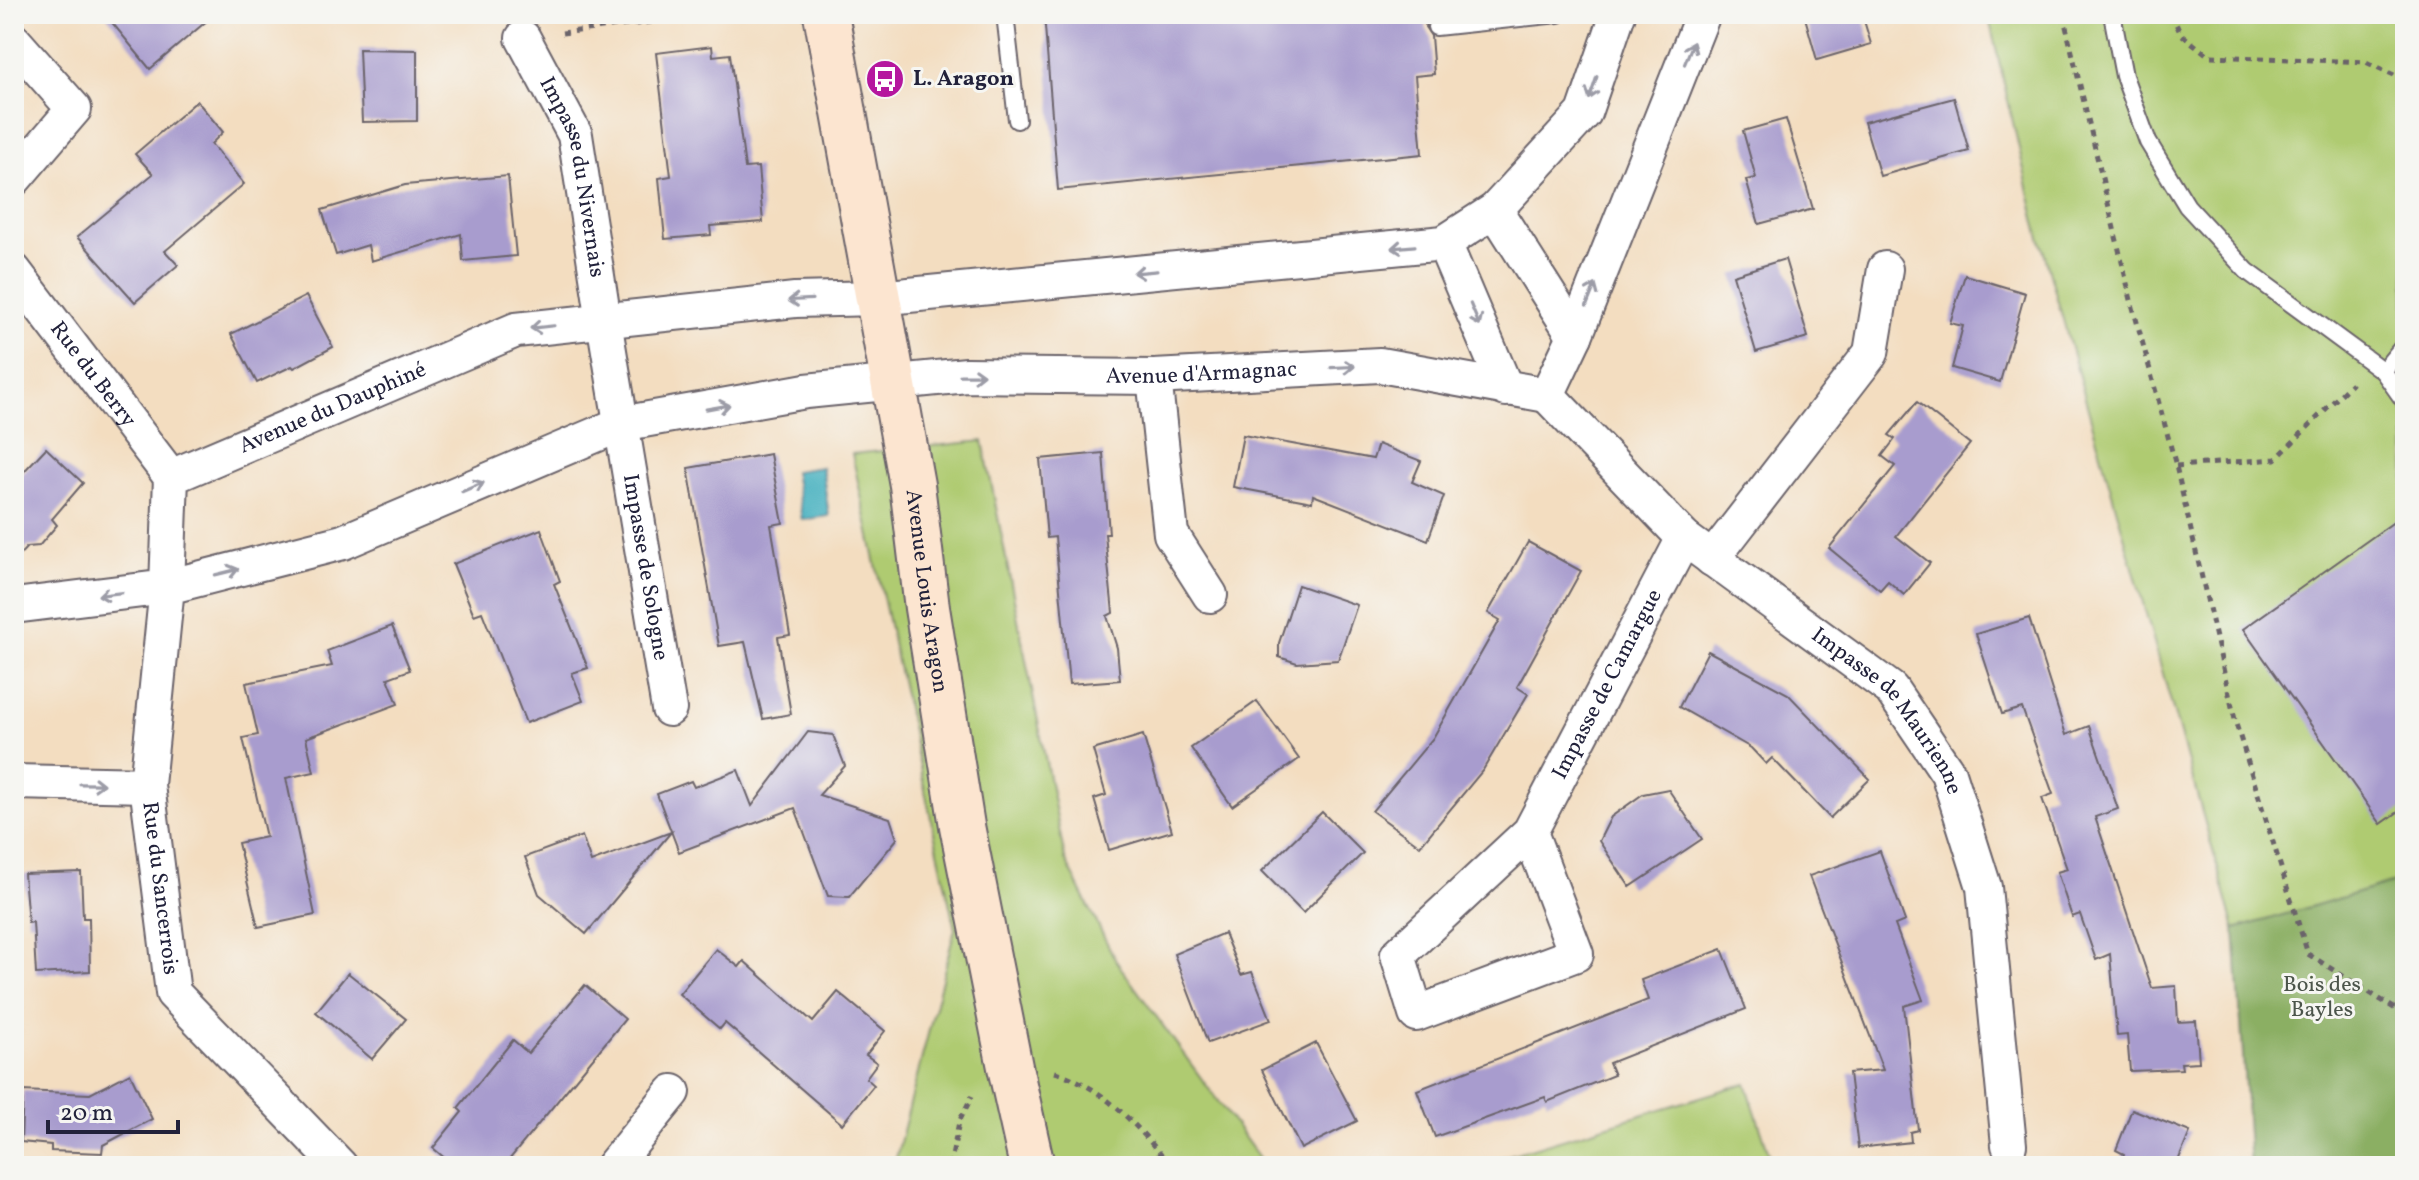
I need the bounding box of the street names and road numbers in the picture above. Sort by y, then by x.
street label: Impasse du Nivernais [531,71,612,280]
street label: Rue du Berry [42,315,143,434]
street label: Avenue du Dauphiné [234,354,431,462]
street label: Avenue d'Armagnac [1106,354,1298,393]
street label: Impasse de Sologne [614,472,676,663]
street label: Avenue Louis Aragon [897,488,956,695]
street label: Impasse de Camargue [1545,584,1670,785]
street label: Impasse de Maurienne [1805,620,1969,798]
street label: Rue du Sancerrois [134,800,186,977]

